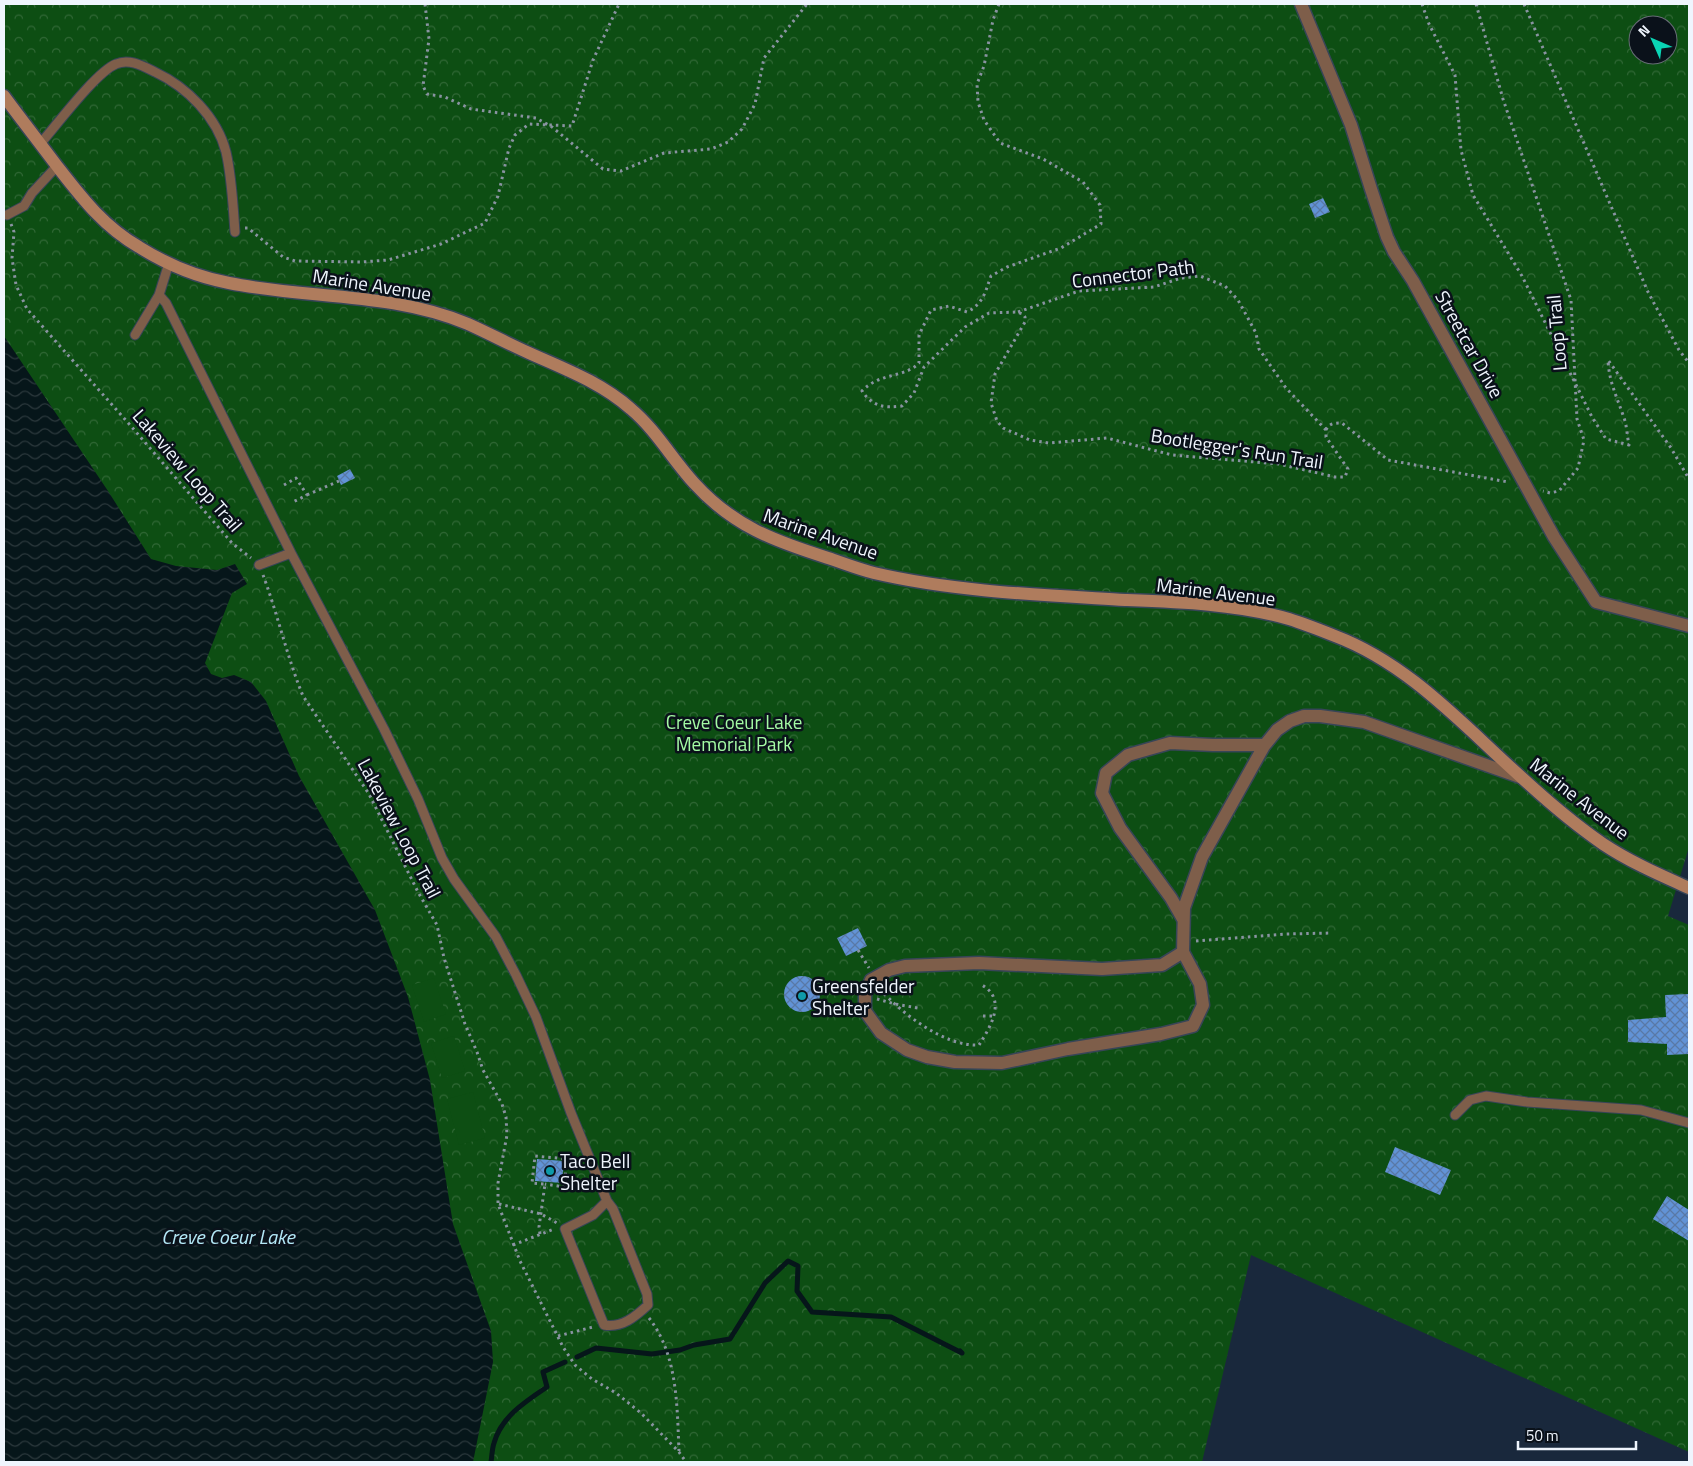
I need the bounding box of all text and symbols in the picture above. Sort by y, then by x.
north arrow [1628,15,1678,65]
text: N [1633,20,1654,41]
street label: Connector Path [1070,251,1196,295]
street label: Marine Avenue [311,260,433,308]
street label: Streetcar Drive [1428,285,1512,403]
street label: Loop Trail [1538,294,1574,372]
street label: Lakeview Loop Trail [126,402,250,538]
street label: Bootlegger's Run Trail [1149,420,1325,476]
street label: Marine Avenue [760,500,882,566]
street label: Marine Avenue [1155,569,1277,613]
park label: Creve Coeur Lake Memorial Park [666,707,802,758]
street label: Marine Avenue [1524,750,1636,846]
street label: Lakeview Loop Trail [351,753,449,903]
place label: Greensfelder Shelter [812,971,915,1022]
marker: Greensfelder Shelter [796,990,808,1002]
place label: Taco Bell Shelter [560,1146,630,1197]
marker: Taco Bell Shelter [544,1165,556,1177]
water label: Creve Coeur Lake [161,1221,297,1252]
scale bar [1518,1418,1636,1450]
text: 50 m [1526,1424,1559,1447]

